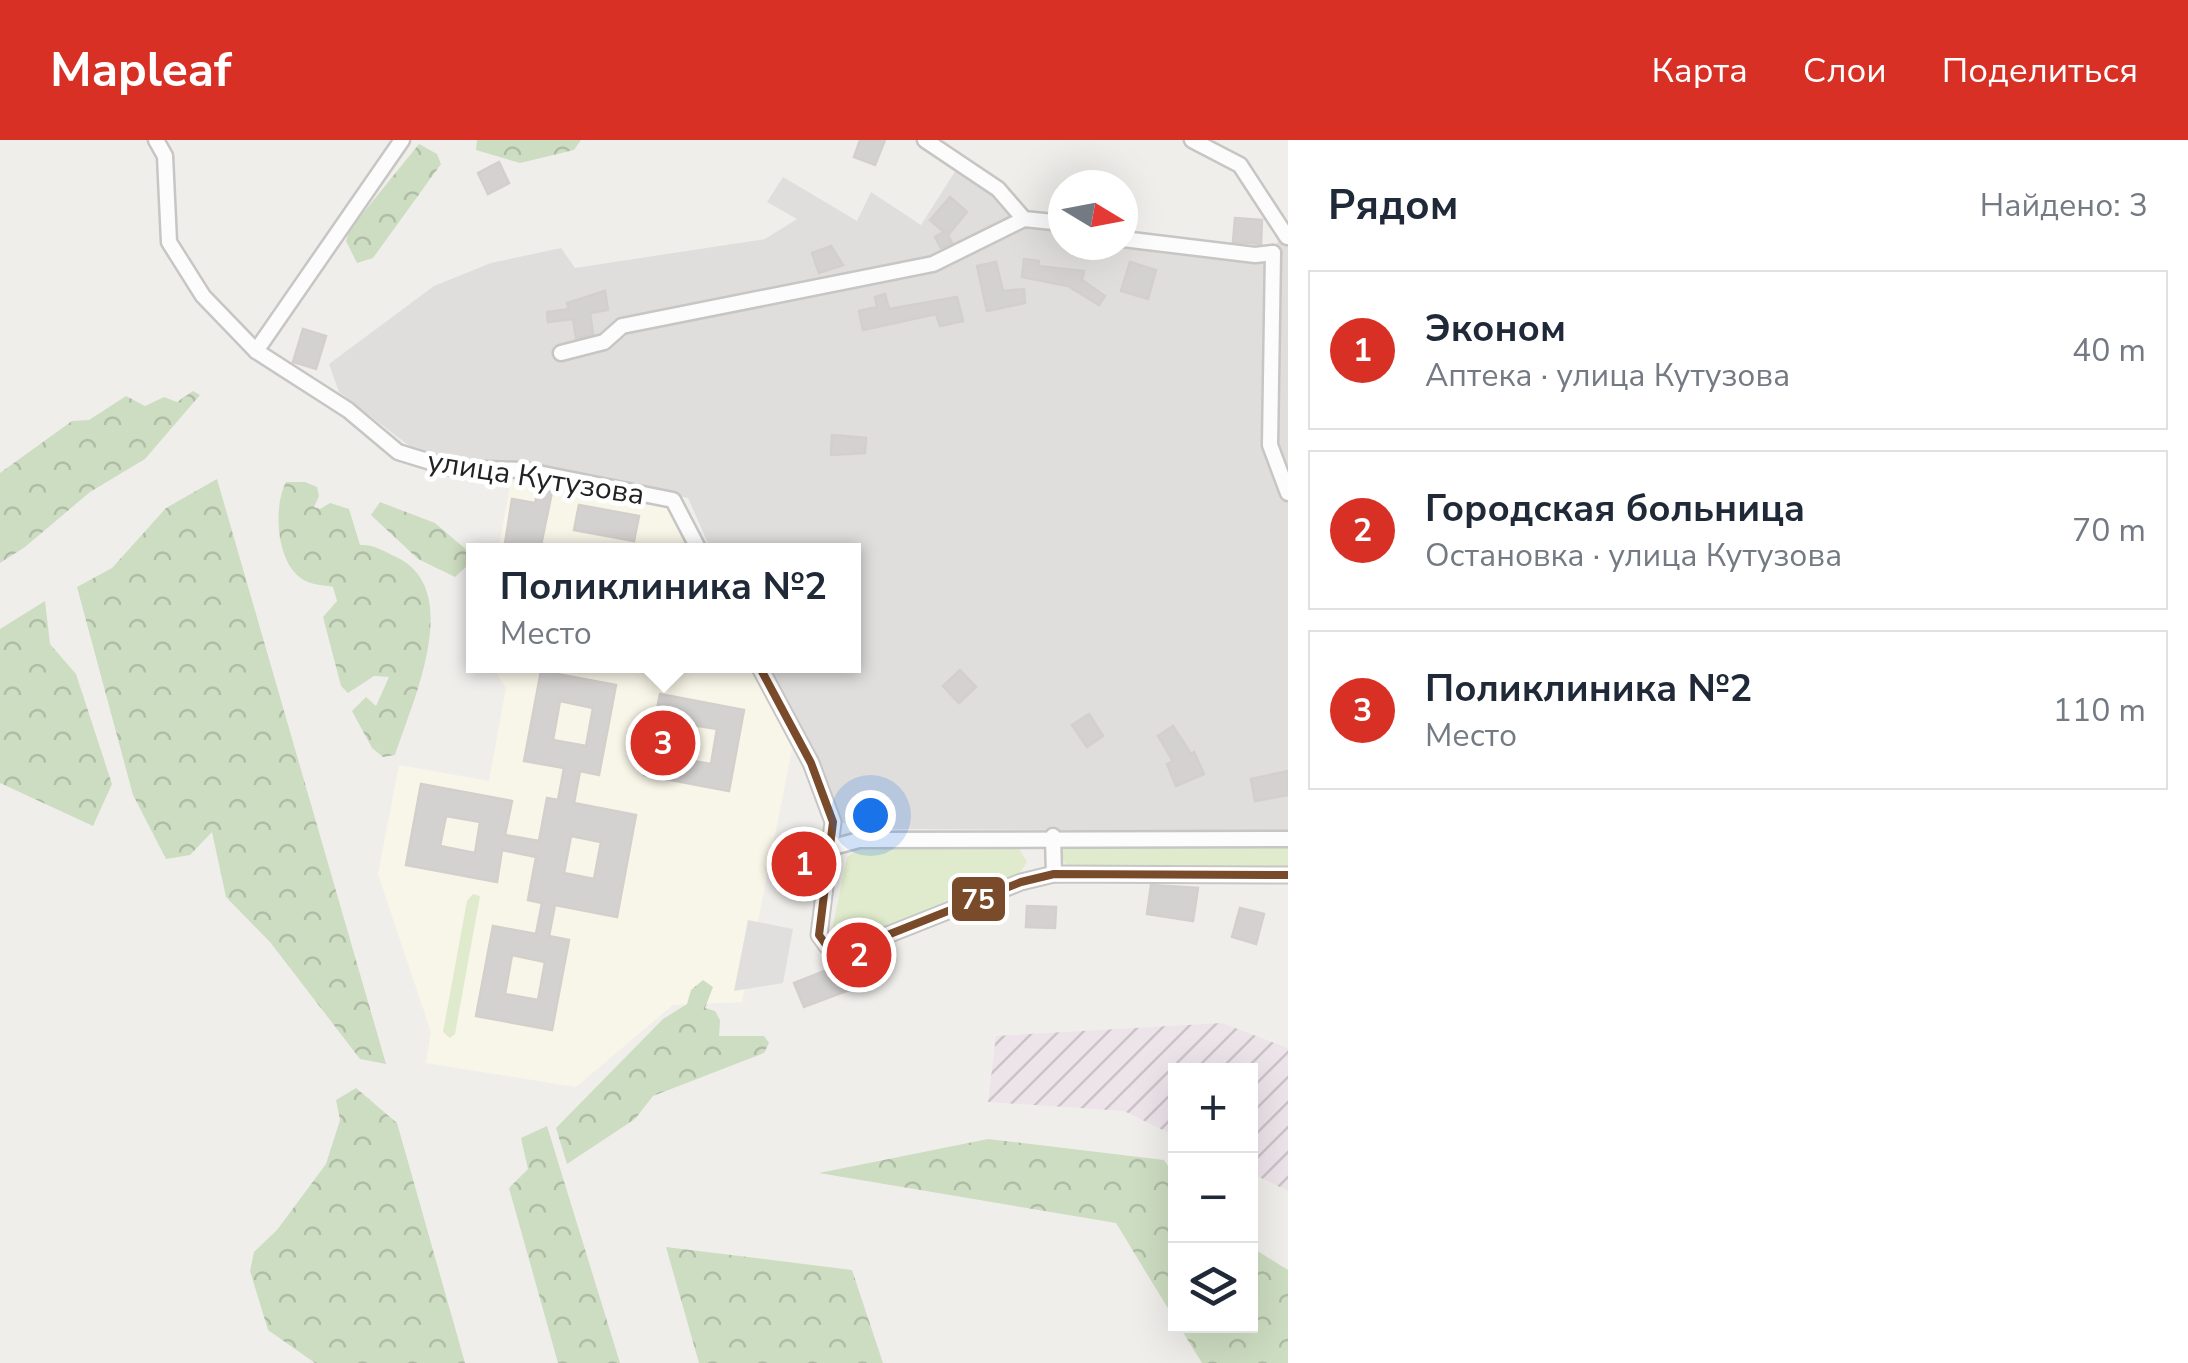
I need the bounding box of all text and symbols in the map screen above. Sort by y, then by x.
text: Mapleaf [50,37,232,103]
text: Карта [1651,47,1748,94]
text: Слои [1803,47,1887,94]
text: Поделиться [1942,47,2138,94]
north arrow [1048,170,1138,260]
text: Рядом [1328,177,1458,234]
text: Найдено: 3 [1980,184,2148,227]
text: Эконом [1425,303,1566,354]
text: 1 [1353,329,1372,372]
text: 40 m [2072,329,2146,372]
text: Аптека · улица Кутузова [1425,354,1790,397]
street label: улица Кутузова [425,441,647,515]
text: Городская больница [1425,483,1805,534]
text: 2 [1353,509,1372,552]
text: 70 m [2072,509,2146,552]
text: Остановка · улица Кутузова [1425,534,1842,577]
popup [466,543,861,673]
text: Поликлиника №2 [500,561,827,612]
text: Место [500,612,592,655]
text: Поликлиника №2 [1425,663,1752,714]
text: 3 [1353,689,1372,732]
text: 110 m [2053,689,2146,732]
pin: 3 [630,706,696,780]
text: Место [1425,714,1517,757]
your location [845,790,896,841]
pin: 1 [772,826,836,902]
line badge: 75 [950,875,1007,923]
text: 75 [961,881,995,919]
pin: 2 [826,918,892,992]
map controls [1168,1063,1258,1333]
button: + [1168,1063,1258,1153]
button: − [1168,1153,1258,1243]
button: layers [1168,1243,1258,1333]

